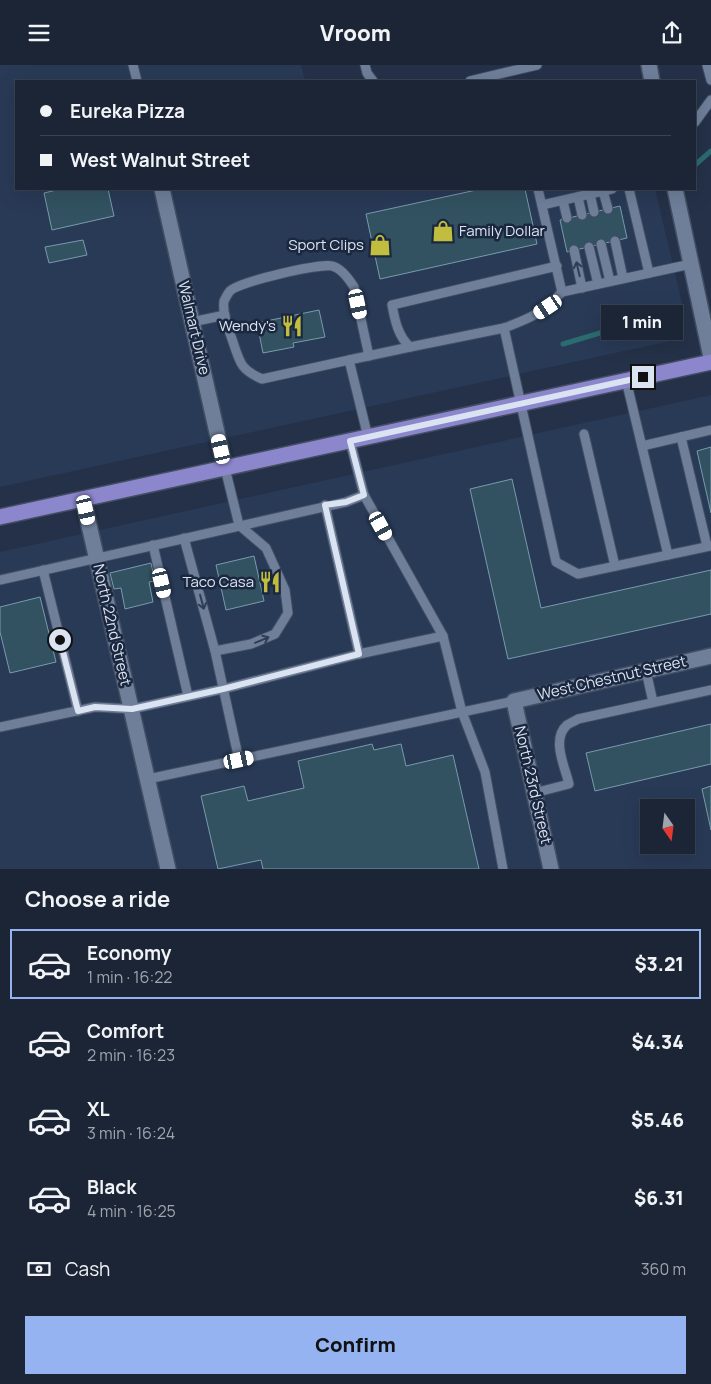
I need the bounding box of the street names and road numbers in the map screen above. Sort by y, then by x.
street label: Walmart Drive [173,279,216,377]
street label: North 22nd Street [88,562,137,688]
street label: West Chestnut Street [535,650,688,705]
street label: North 23rd Street [510,724,557,846]

